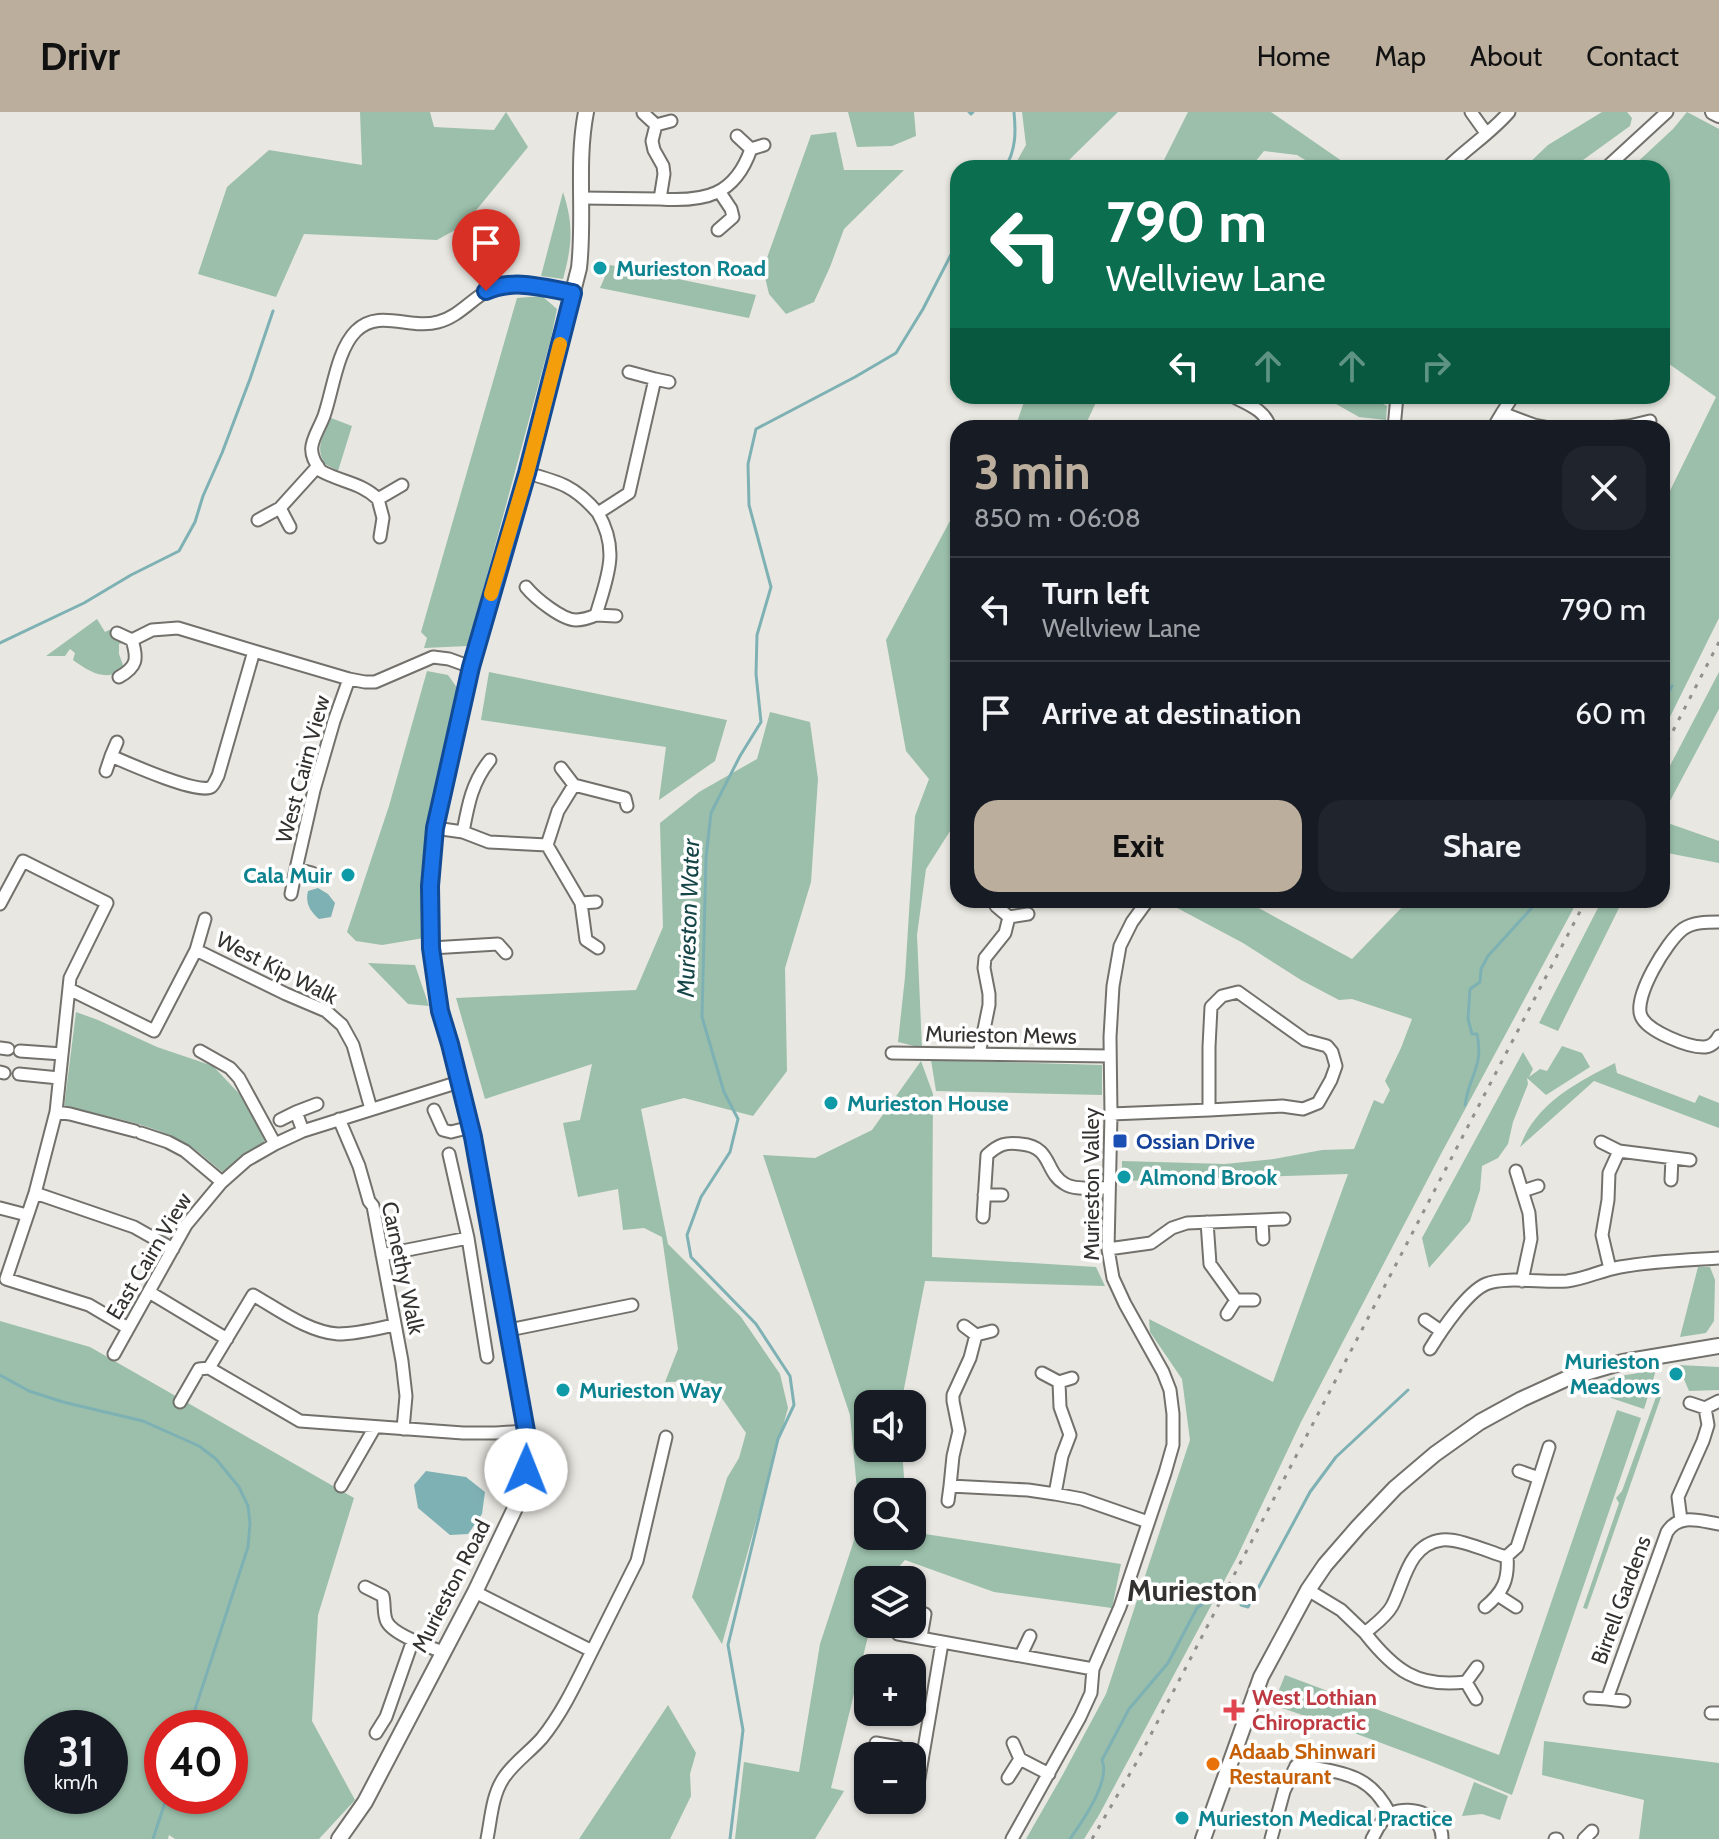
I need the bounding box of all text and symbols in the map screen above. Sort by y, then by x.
text: Drivr [40,33,120,80]
text: Home [1257,39,1330,73]
text: Map [1374,39,1426,73]
text: About [1470,39,1542,73]
text: Contact [1586,39,1679,73]
text: 790 m [1106,188,1267,256]
icon: left [974,192,1078,296]
pin [452,209,520,291]
icon: arrive [464,221,508,265]
place label: Murieston Road [616,255,766,282]
text: Wellview Lane [1106,256,1326,300]
marker: Murieston Road [591,259,609,277]
icon: left [1162,344,1206,388]
icon: ahead [1246,344,1290,388]
icon: ahead [1330,344,1374,388]
icon: right [1414,344,1458,388]
text: 3 min [974,443,1090,501]
button: close [1562,446,1646,530]
text: 850 m · 06:08 [974,502,1141,534]
text: Turn left [1042,575,1150,612]
icon: left [974,587,1018,631]
text: 790 m [1560,591,1646,628]
text: Wellview Lane [1042,612,1201,644]
icon: arrive [974,691,1018,735]
street label: West Cairn View [270,692,336,846]
text: Arrive at destination [1042,695,1302,732]
text: 60 m [1575,695,1646,732]
button: Exit [974,800,1302,892]
button: Share [1318,800,1646,892]
water label: Murieston Water [671,837,705,999]
place label: Cala Muir [243,862,333,889]
marker: Cala Muir [339,866,357,884]
street label: West Kip Walk [212,926,343,1010]
street label: Murieston Mews [925,1020,1077,1050]
place label: Murieston House [847,1090,1009,1117]
marker: Murieston House [822,1094,840,1112]
street label: Murieston Valley [1078,1107,1105,1261]
place label: Ossian Drive [1136,1128,1255,1155]
marker: Ossian Drive [1111,1132,1129,1150]
place label: Almond Brook [1140,1164,1277,1191]
marker: Almond Brook [1115,1168,1133,1186]
street label: East Cairn View [100,1188,198,1324]
street label: Carnethy Walk [376,1199,430,1337]
place label: Murieston Meadows [1564,1348,1660,1400]
marker: Murieston Meadows [1667,1365,1685,1383]
place label: Murieston Way [579,1377,722,1404]
marker: Murieston Way [554,1381,572,1399]
map controls [854,1390,926,1814]
button: sound [854,1390,926,1462]
position arrow [484,1428,568,1512]
button: search [854,1478,926,1550]
street label: Murieston Road [406,1515,496,1657]
street label: Birrell Gardens [1585,1532,1657,1668]
button: layers [854,1566,926,1638]
district label: Murieston [1127,1572,1257,1609]
button: + [854,1654,926,1726]
place label: West Lothian Chiropractic [1252,1684,1377,1736]
marker: West Lothian Chiropractic [1223,1699,1245,1721]
speed limit sign: 40 [144,1710,248,1814]
text: 31 [58,1727,94,1776]
place label: Adaab Shinwari Restaurant [1229,1738,1376,1790]
button: − [854,1742,926,1814]
marker: Adaab Shinwari Restaurant [1204,1755,1222,1773]
text: km/h [54,1770,98,1794]
place label: Murieston Medical Practice [1198,1805,1453,1832]
marker: Murieston Medical Practice [1173,1809,1191,1827]

